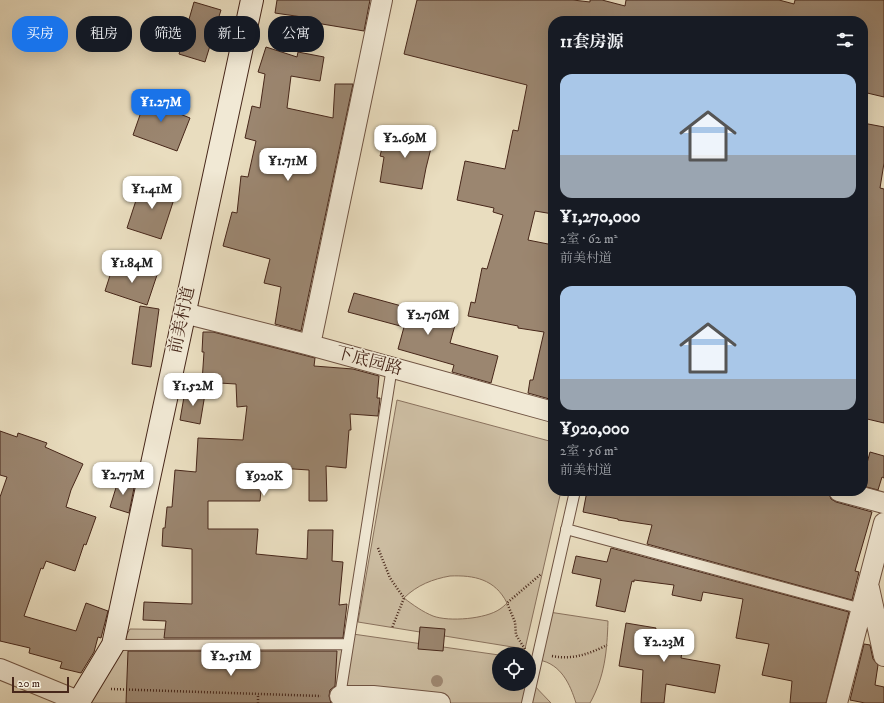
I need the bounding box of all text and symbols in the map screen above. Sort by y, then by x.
chip: 买房 [12,16,68,52]
chip: 租房 [76,16,132,52]
chip: 筛选 [140,16,196,52]
chip: 新上 [204,16,260,52]
chip: 公寓 [268,16,324,52]
icon: filters [834,29,856,51]
text: 11套房源 [560,31,623,53]
pin: ¥1.27M [128,89,194,123]
text: ¥1.27M [140,94,182,110]
icon: home [672,100,744,172]
pin: ¥2.69M [372,125,438,159]
text: ¥2.69M [383,130,427,146]
pin: ¥1.71M [255,148,321,182]
text: ¥1.71M [268,153,308,169]
pin: ¥1.41M [119,176,185,210]
text: ¥1.41M [132,181,172,197]
text: ¥1,270,000 [560,206,640,228]
text: 2室 · 62 m² [560,231,618,247]
pin: ¥1.84M [99,250,165,284]
text: 前美村道 [560,250,612,266]
text: ¥1.84M [111,255,153,271]
street label: 前美村道 [164,284,200,356]
pin: ¥2.76M [395,302,461,336]
text: ¥2.76M [406,307,450,323]
icon: home [672,312,744,384]
street label: 下底园路 [333,342,405,380]
pin: ¥1.52M [160,373,226,407]
text: ¥1.52M [172,378,214,394]
text: ¥920,000 [560,418,629,440]
text: 2室 · 56 m² [560,443,618,459]
pin: ¥2.77M [90,462,156,496]
text: 前美村道 [560,462,612,478]
pin: ¥920K [236,463,292,497]
text: ¥2.77M [101,467,145,483]
text: ¥920K [245,468,283,484]
pin: ¥2.23M [631,629,697,663]
text: ¥2.23M [643,634,685,650]
pin: ¥2.51M [198,643,264,677]
map controls [492,647,536,691]
button: locate [492,647,536,691]
text: ¥2.51M [210,648,252,664]
scale bar [12,675,69,694]
text: 20 m [18,677,40,691]

